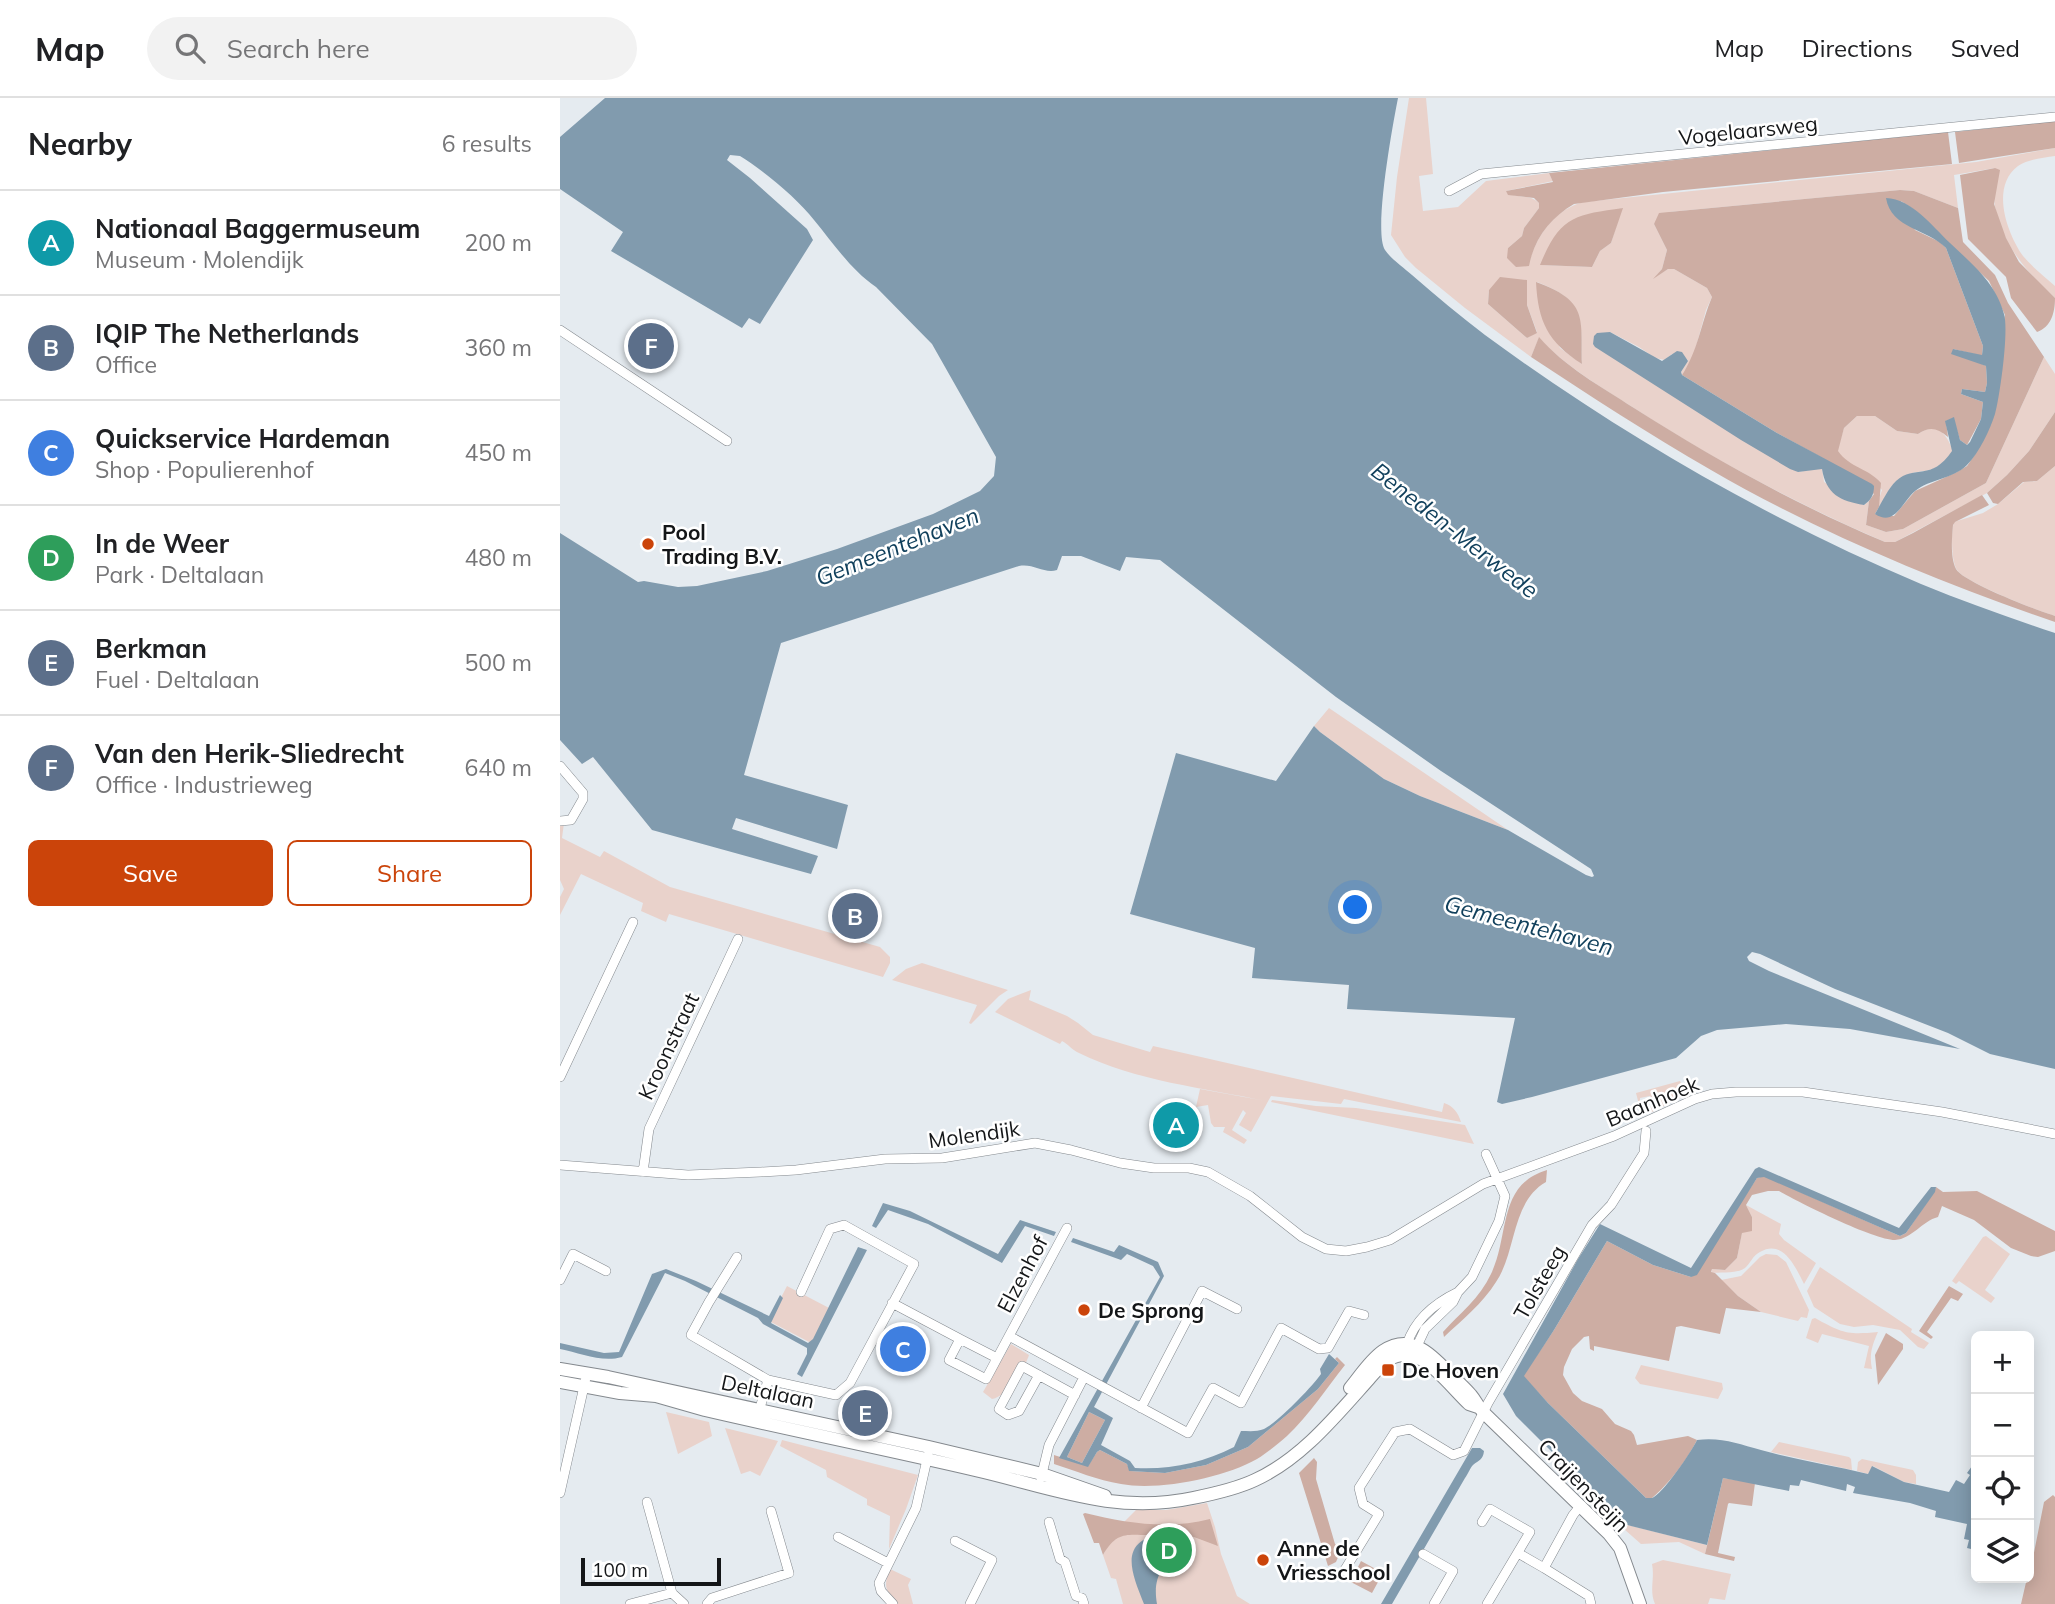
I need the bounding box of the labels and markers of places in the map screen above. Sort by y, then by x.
pin: F [628,320,674,372]
place label: Pool Trading B.V. [662,519,782,569]
marker: Pool Trading B.V. [640,536,656,552]
pin: B [832,890,878,942]
pin: A [1153,1099,1199,1151]
place label: De Sprong [1098,1297,1204,1323]
marker: De Sprong [1076,1302,1092,1318]
pin: C [880,1323,926,1375]
place label: De Hoven [1402,1357,1499,1383]
marker: De Hoven [1380,1362,1396,1378]
pin: E [842,1387,888,1439]
pin: D [1146,1524,1192,1576]
place label: Anne de Vriesschool [1276,1535,1391,1585]
marker: Anne de Vriesschool [1255,1552,1271,1568]

